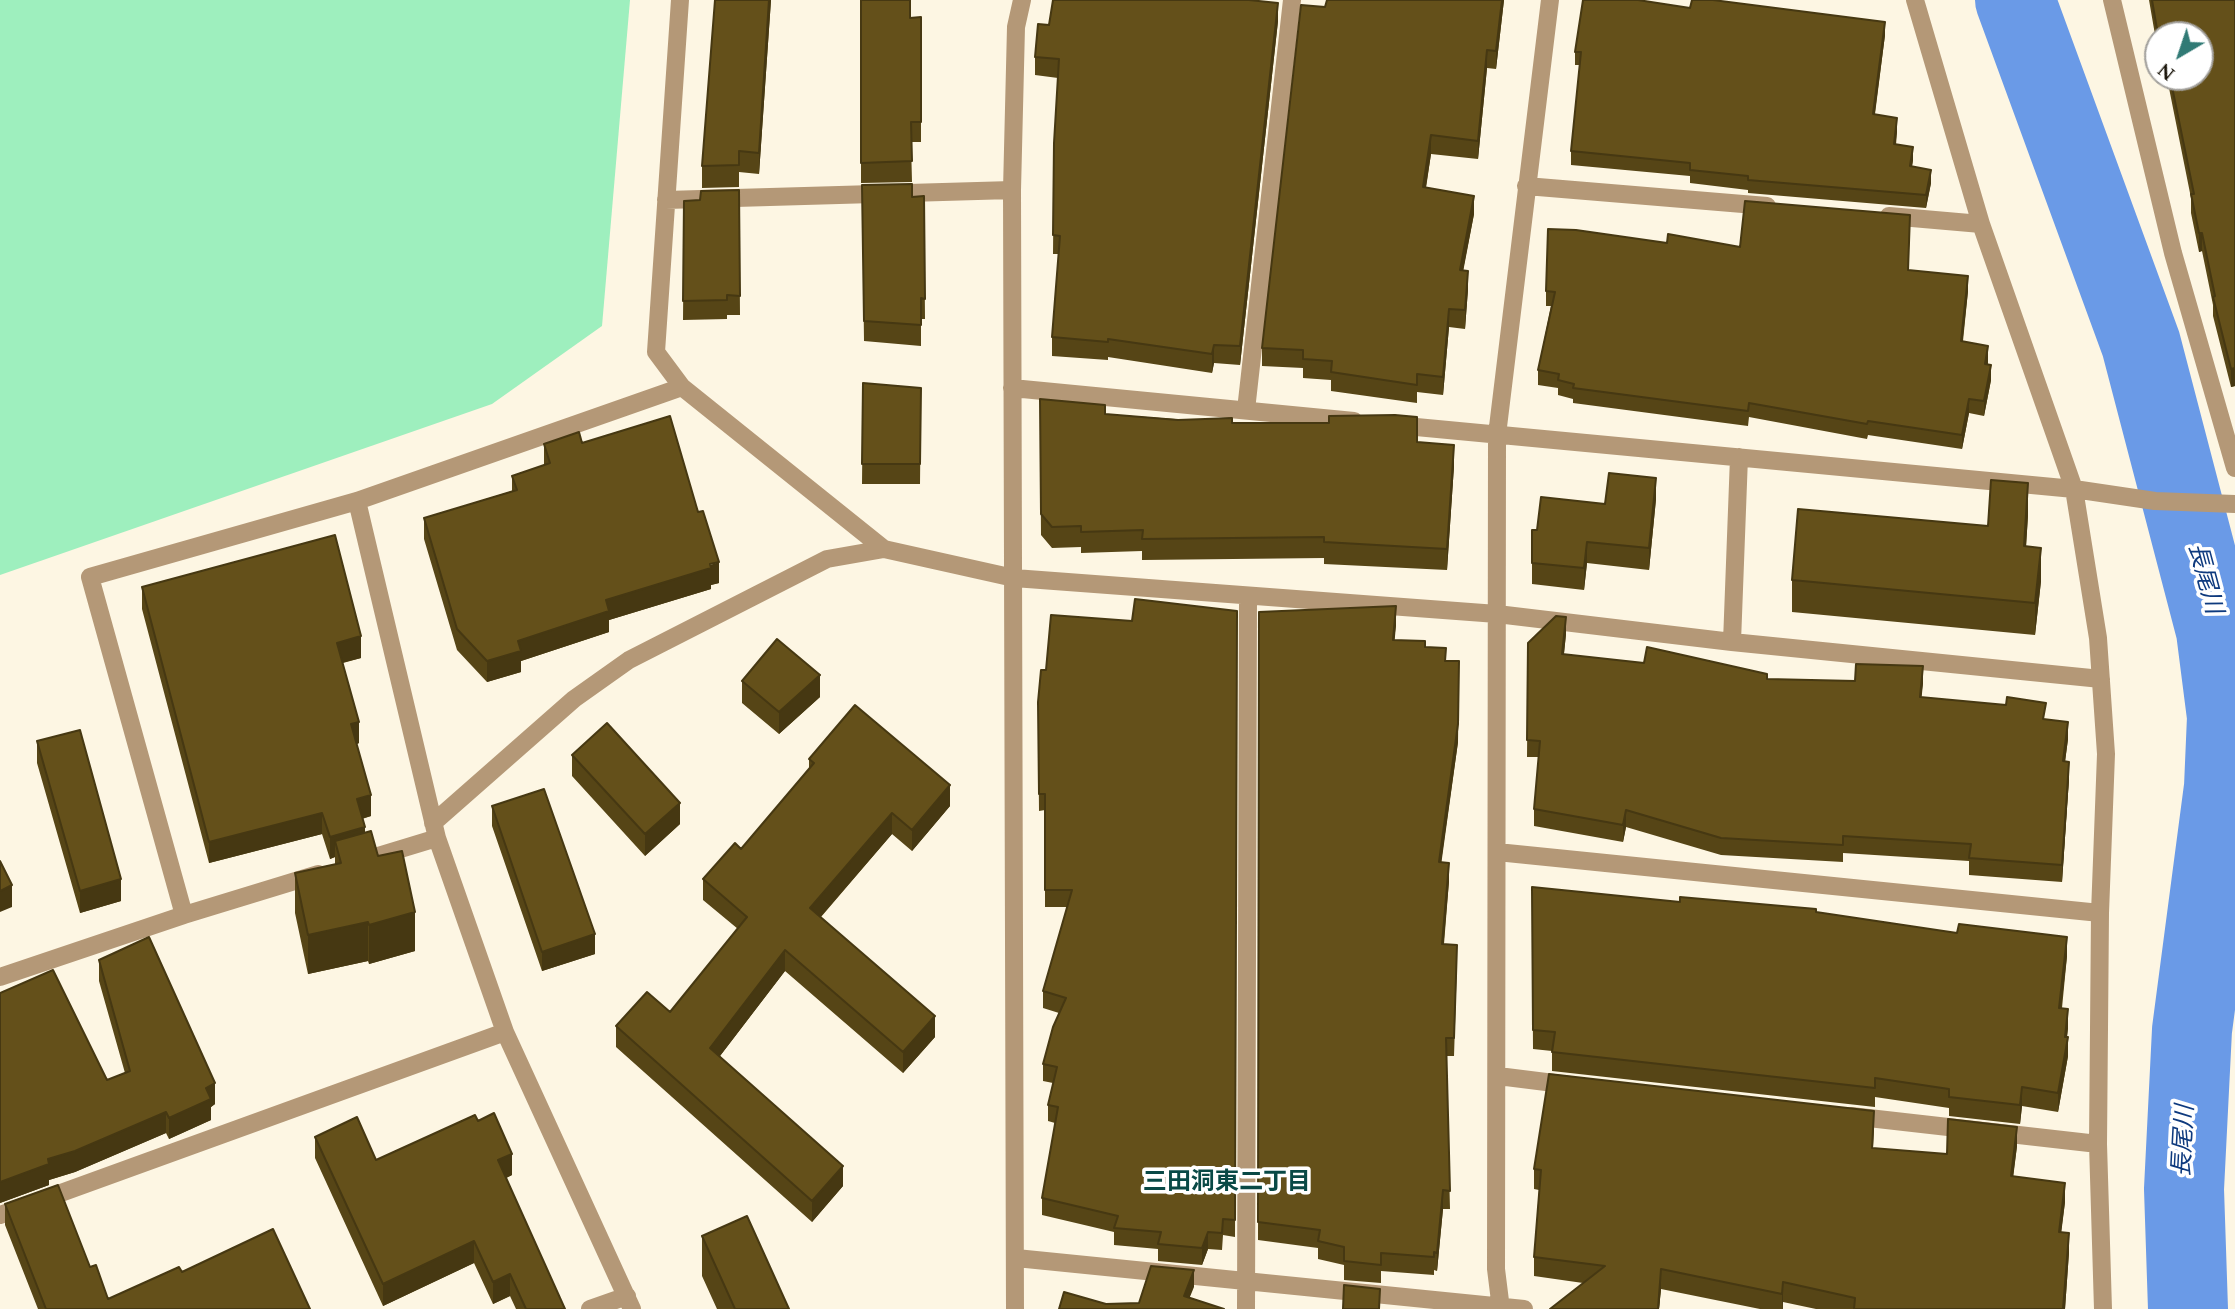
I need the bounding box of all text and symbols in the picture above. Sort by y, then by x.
north arrow [2144,21,2214,91]
text: N [2152,55,2182,87]
water label: 長尾川 [2180,540,2226,618]
water label: 長尾川 [2170,1104,2202,1178]
district label: 三田洞東二丁目 [1143,1170,1311,1198]

